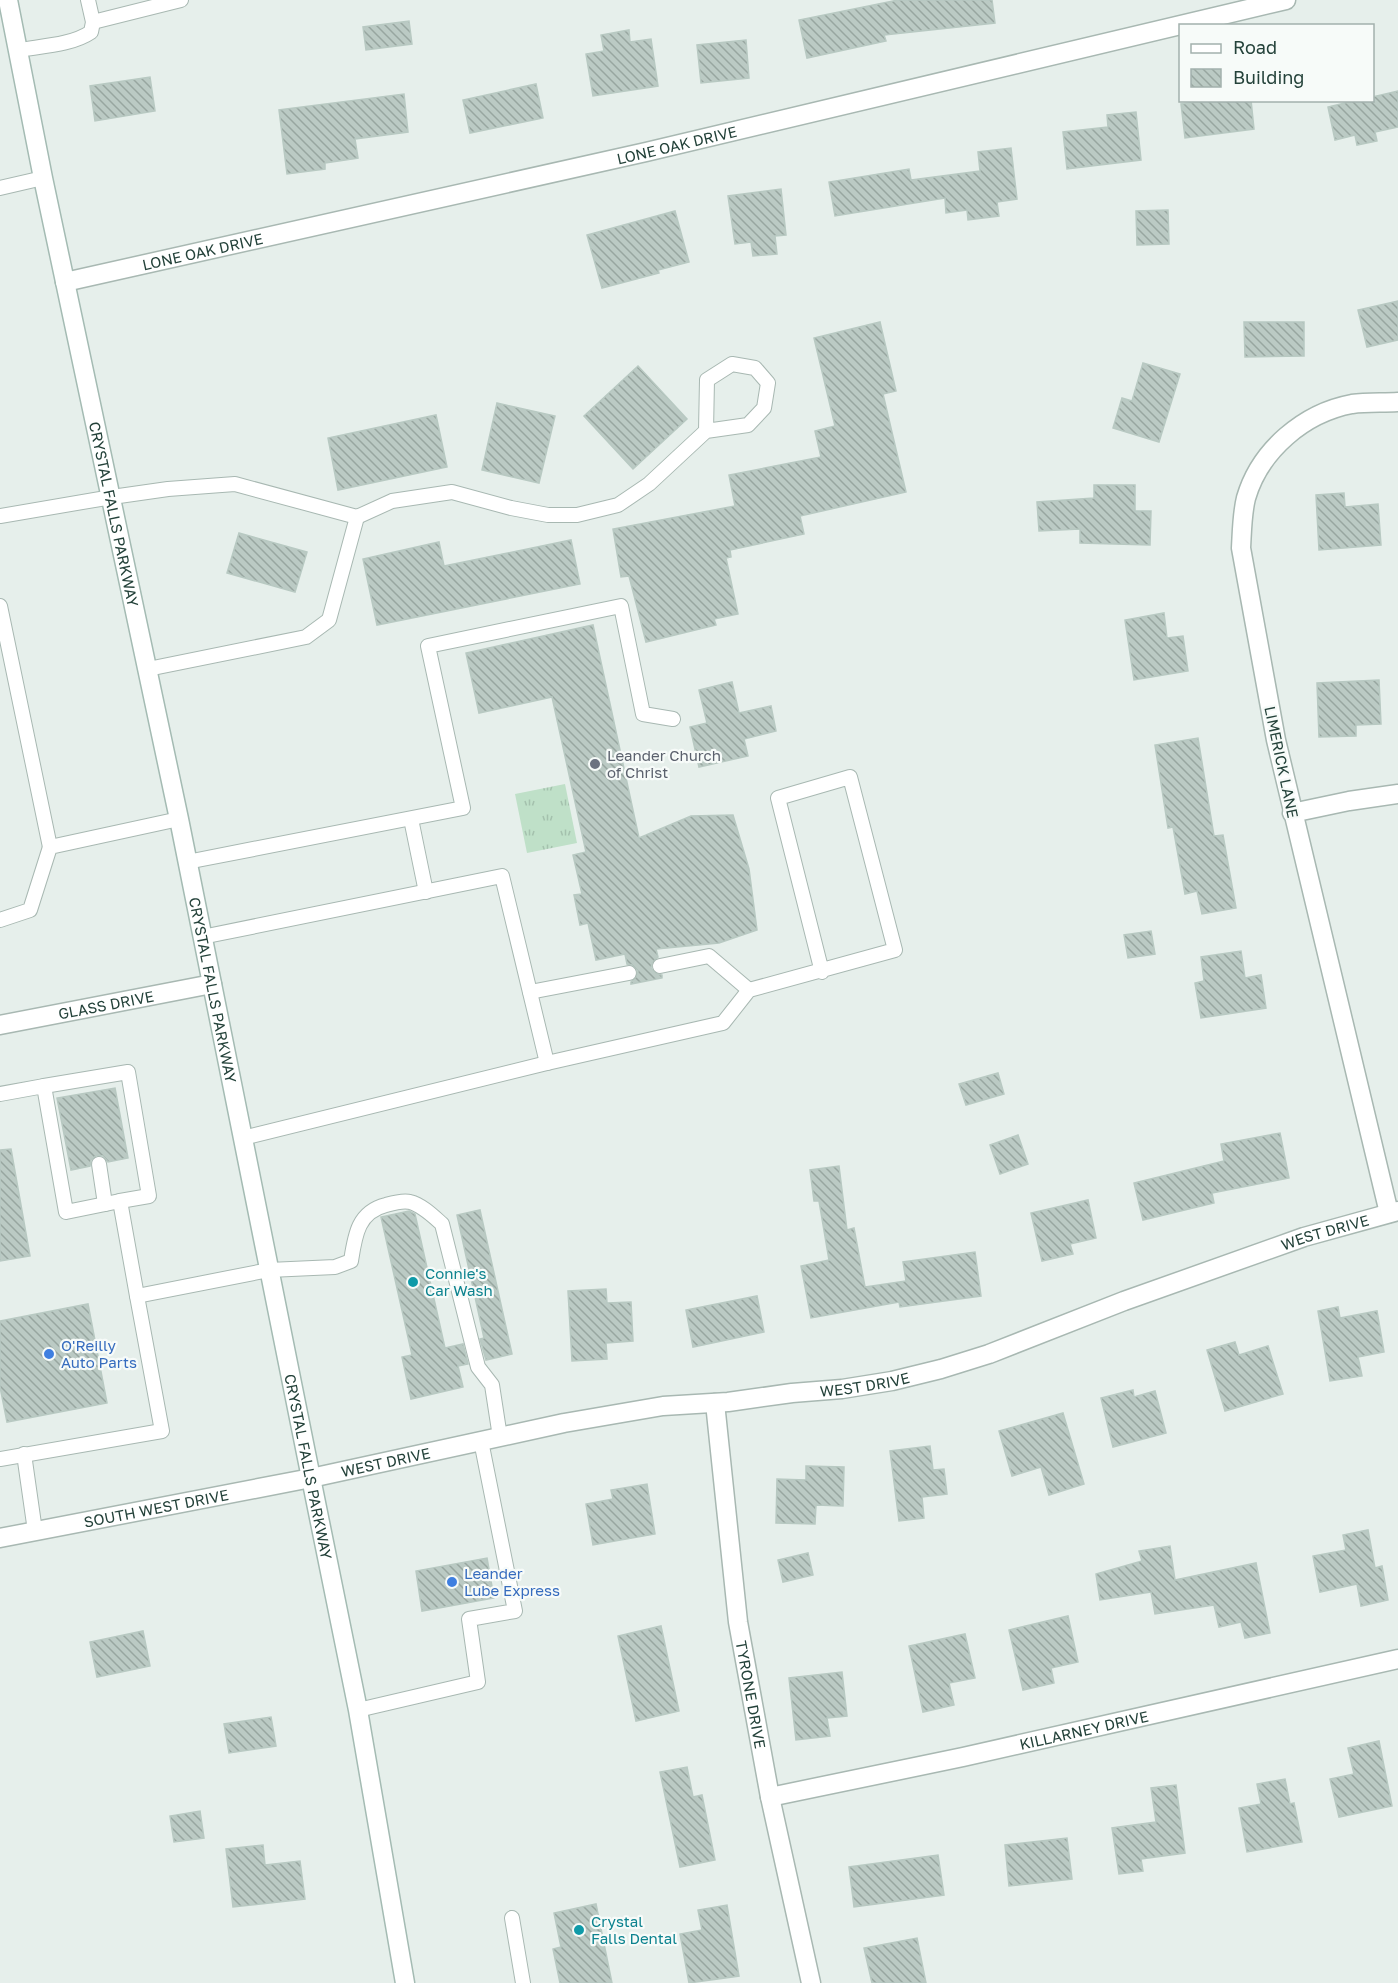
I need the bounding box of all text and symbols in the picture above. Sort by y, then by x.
legend [1179,24,1374,102]
text: Road [1233,36,1277,58]
text: Building [1233,66,1304,88]
street label: LONE OAK DRIVE [615,122,739,167]
street label: LONE OAK DRIVE [141,229,265,273]
street label: CRYSTAL FALLS PARKWAY [86,420,143,609]
street label: LIMERICK LANE [1261,704,1303,820]
place label: Leander Church of Christ [607,746,721,781]
marker: Leander Church of Christ [588,757,602,771]
street label: CRYSTAL FALLS PARKWAY [186,896,241,1085]
street label: GLASS DRIVE [57,986,155,1023]
street label: WEST DRIVE [1279,1210,1371,1253]
place label: Connie's Car Wash [425,1264,493,1299]
marker: Connie's Car Wash [406,1275,420,1289]
place label: O'Reilly Auto Parts [61,1336,137,1371]
marker: O'Reilly Auto Parts [42,1347,56,1361]
street label: WEST DRIVE [819,1368,911,1400]
street label: CRYSTAL FALLS PARKWAY [281,1372,336,1561]
street label: WEST DRIVE [339,1443,432,1480]
street label: SOUTH WEST DRIVE [82,1485,230,1531]
place label: Leander Lube Express [464,1564,560,1599]
marker: Leander Lube Express [445,1575,459,1589]
street label: TYRONE DRIVE [733,1639,770,1750]
street label: KILLARNEY DRIVE [1018,1707,1150,1753]
place label: Crystal Falls Dental [591,1912,677,1947]
marker: Crystal Falls Dental [572,1923,586,1937]

